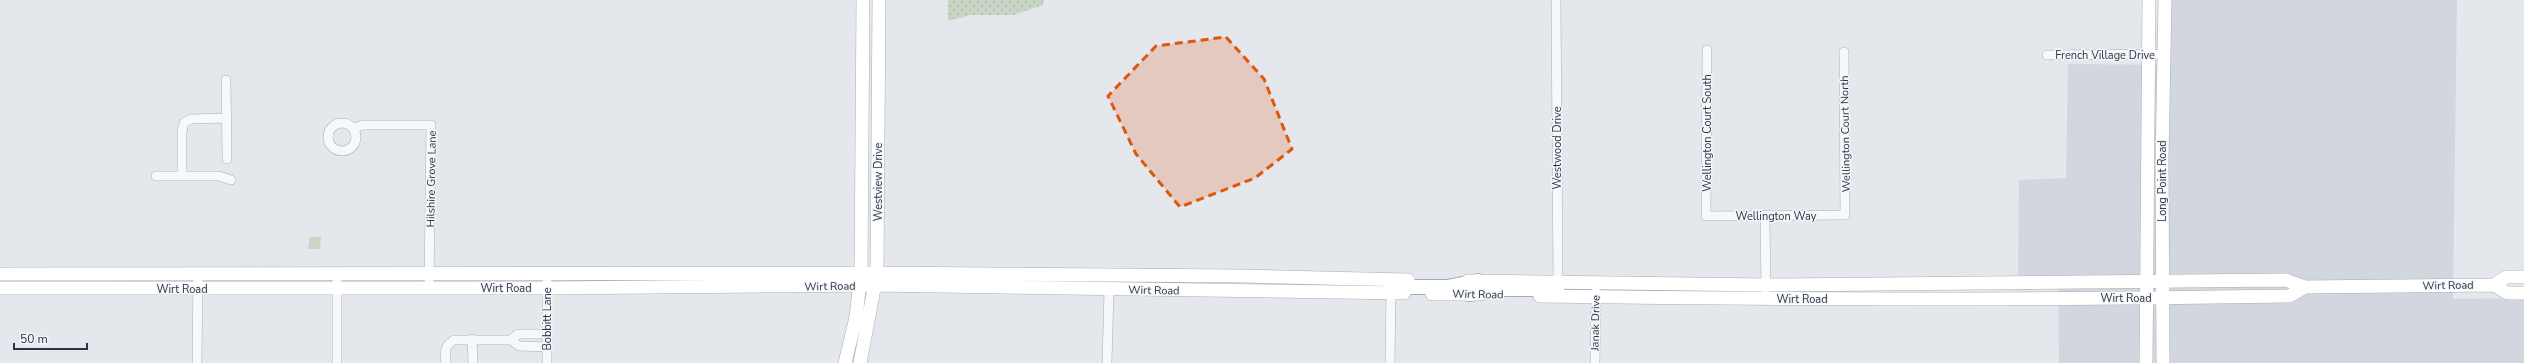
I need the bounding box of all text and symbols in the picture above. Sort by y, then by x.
street label: French Village Drive [2055,48,2155,63]
street label: Wellington Court South [1700,74,1715,192]
street label: Wellington Court North [1837,75,1854,193]
street label: Westwood Drive [1550,106,1565,190]
street label: Hilshire Grove Lane [423,130,440,228]
street label: Long Point Road [2155,140,2170,222]
street label: Westview Drive [871,143,886,221]
street label: Wellington Way [1736,209,1817,224]
street label: Wirt Road [2422,278,2474,293]
street label: Wirt Road [804,279,856,294]
street label: Wirt Road [480,281,532,296]
street label: Wirt Road [156,282,208,297]
street label: Wirt Road [1128,283,1180,298]
street label: Bobbitt Lane [540,287,555,351]
street label: Wirt Road [1452,287,1504,302]
street label: Wirt Road [2100,291,2152,306]
street label: Wirt Road [1776,292,1828,307]
street label: Janak Drive [1587,295,1603,352]
scale bar [14,325,87,351]
text: 50 m [20,331,48,347]

